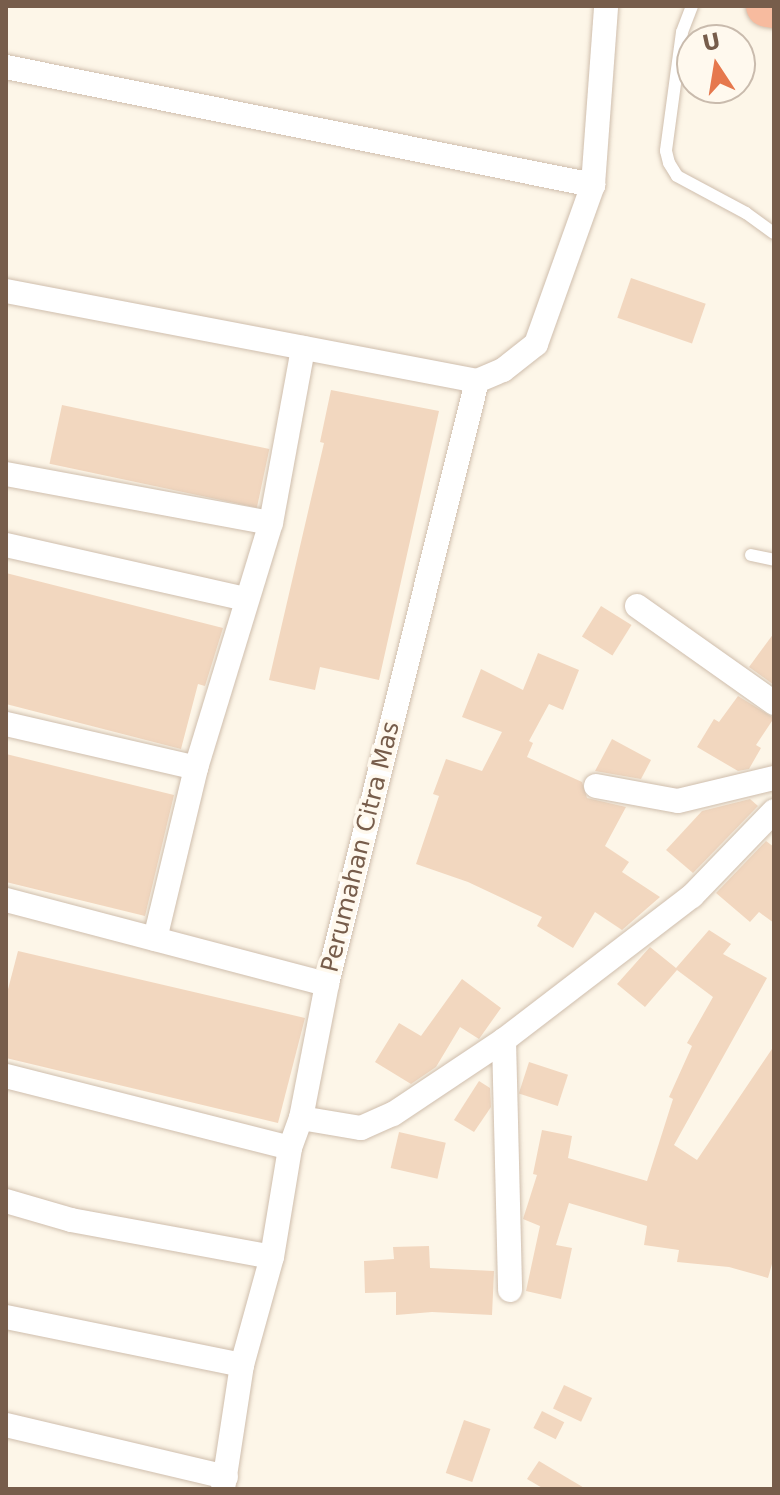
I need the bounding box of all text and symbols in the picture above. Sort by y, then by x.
north arrow [676,24,756,104]
text: U [700,28,723,56]
street label: Perumahan Citra Mas [316,719,406,975]

